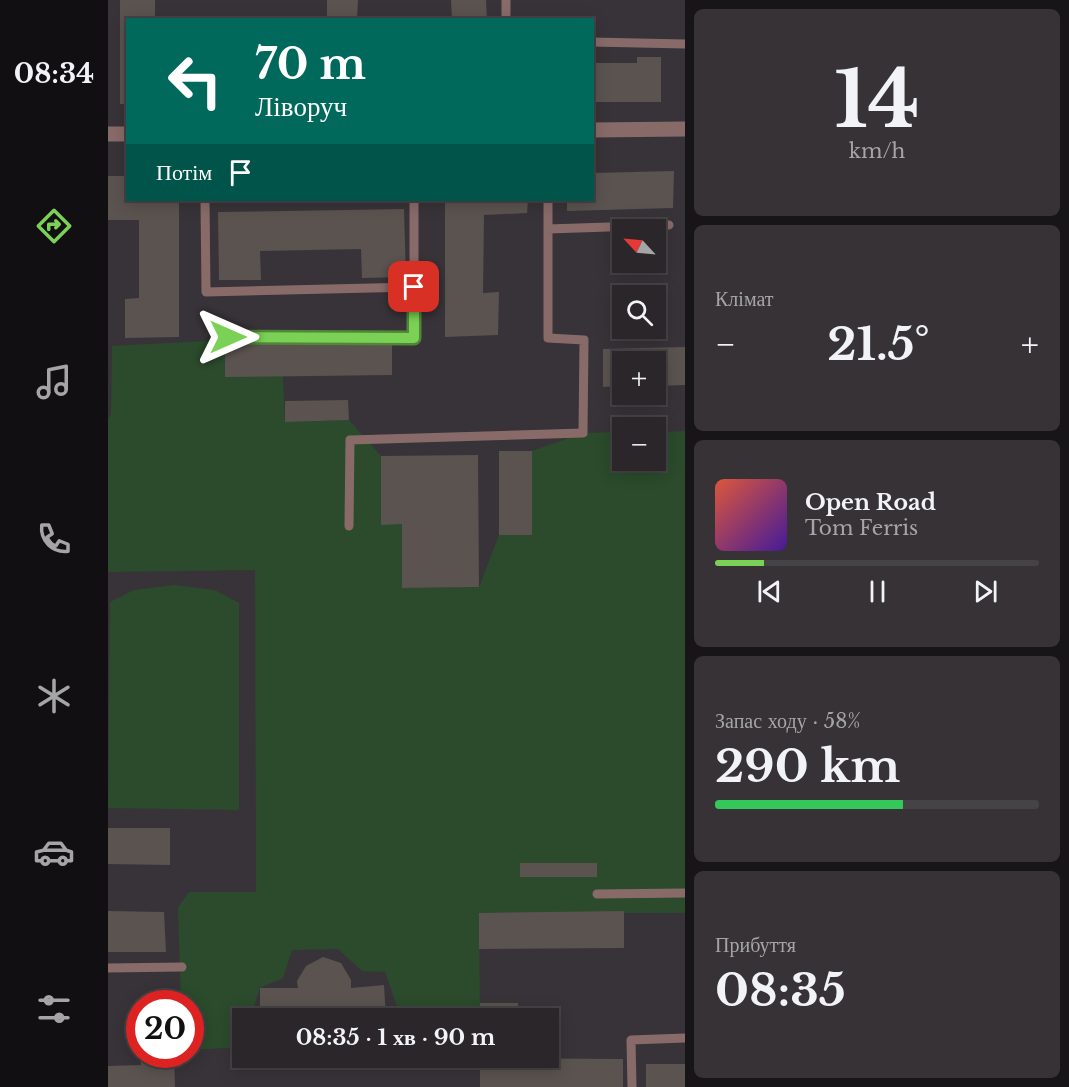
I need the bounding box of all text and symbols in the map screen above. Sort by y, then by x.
text: 70 m [255,38,366,90]
icon: left [156,42,234,120]
text: 14 [834,51,920,148]
text: 08:34 [14,57,94,90]
text: Ліворуч [255,90,347,123]
text: km/h [849,139,905,163]
icon: arrive [224,156,257,189]
text: Потім [156,159,212,186]
icon: directions [33,205,75,247]
north arrow [612,219,666,273]
map controls [612,219,666,471]
pin [388,261,439,312]
icon: arrive [397,270,430,303]
button: search [612,285,666,339]
text: Клімат [715,287,774,311]
position arrow [196,305,260,369]
text: 21.5° [827,316,930,372]
text: − [715,324,736,365]
text: + [1021,324,1039,365]
button: + [612,351,666,405]
icon: music [33,361,75,403]
button: − [612,417,666,471]
text: Open Road [805,489,936,516]
text: Tom Ferris [805,516,918,540]
icon: phone [33,518,75,560]
icon: previous [753,575,786,608]
icon: pause [861,575,894,608]
icon: next [969,575,1002,608]
icon: climate [33,675,75,717]
text: Запас ходу · 58% [715,709,861,733]
text: 290 km [715,738,900,794]
icon: car [33,831,75,873]
text: Прибуття [715,933,796,957]
text: 08:35 [715,962,846,1018]
icon: filters [33,988,75,1030]
speed limit sign: 20 [126,990,204,1068]
text: 08:35 · 1 хв · 90 m [296,1024,495,1051]

